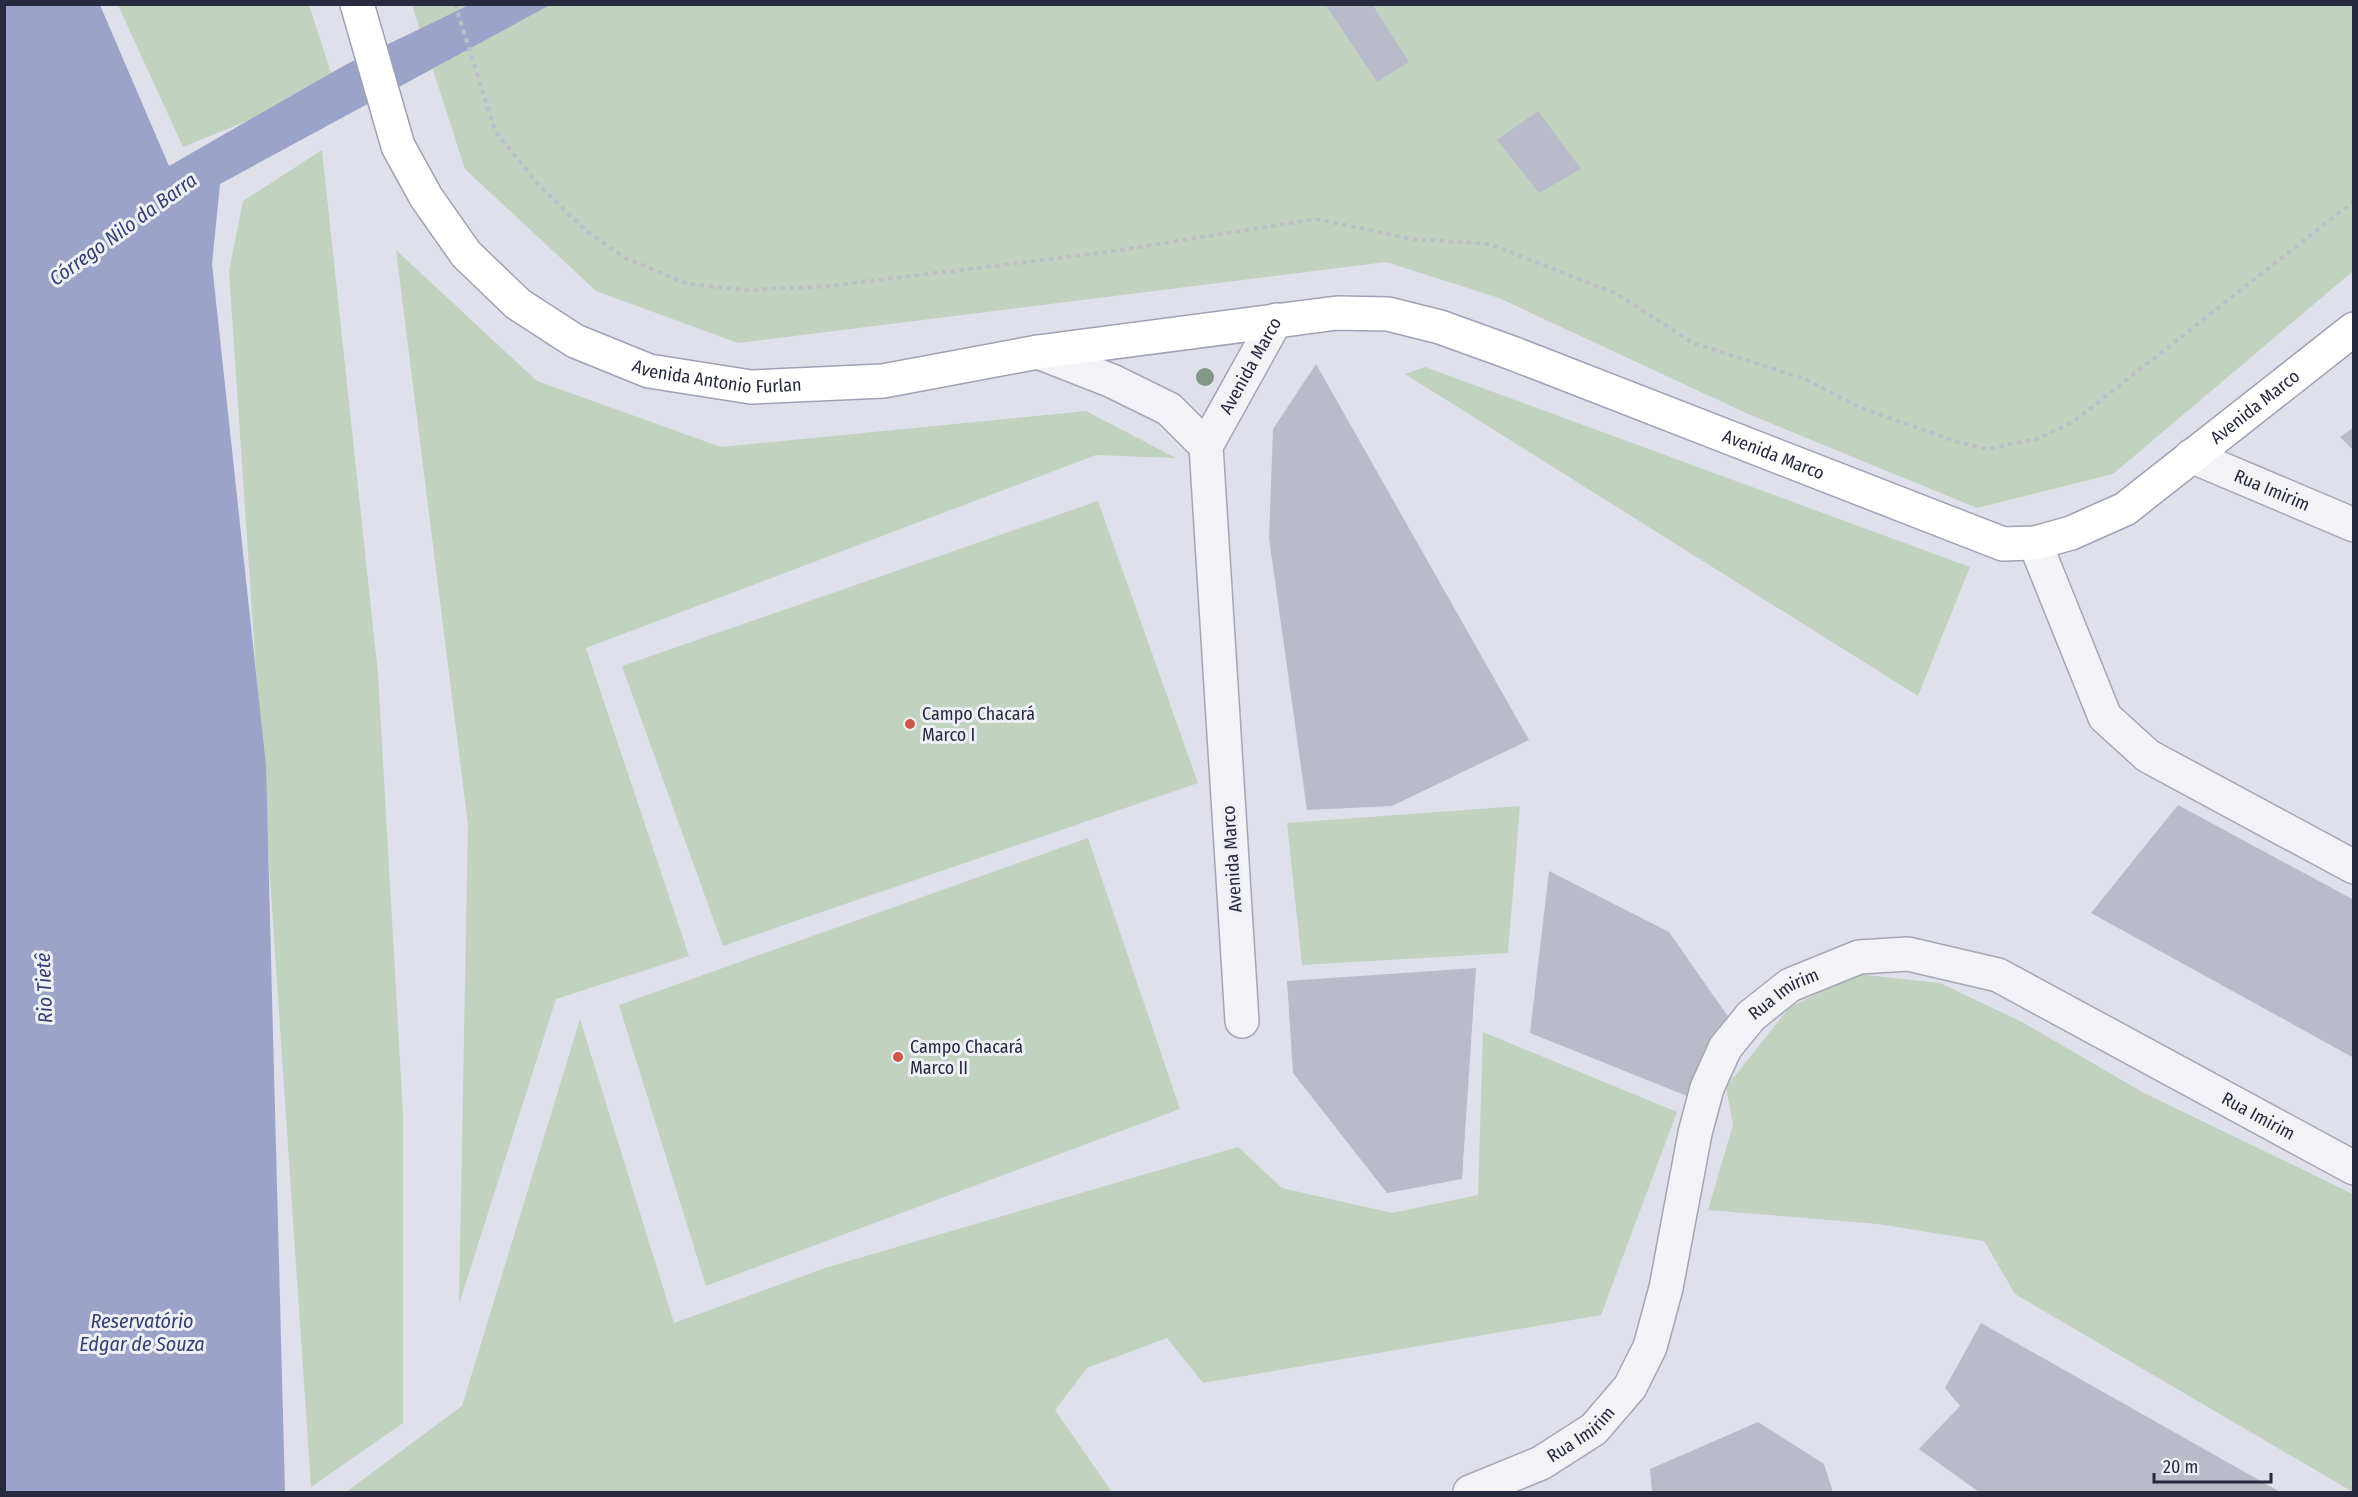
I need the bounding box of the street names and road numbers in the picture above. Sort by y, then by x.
street label: Avenida Marco [1215,313,1286,418]
street label: Avenida Antonio Furlan [629,354,802,398]
street label: Avenida Marco [2206,365,2304,449]
street label: Avenida Marco [1720,425,1828,484]
street label: Rua Imirim [2231,465,2313,516]
street label: Avenida Marco [1217,805,1247,913]
street label: Rua Imirim [1744,964,1822,1025]
street label: Rua Imirim [2218,1087,2299,1145]
street label: Rua Imirim [1543,1402,1620,1467]

